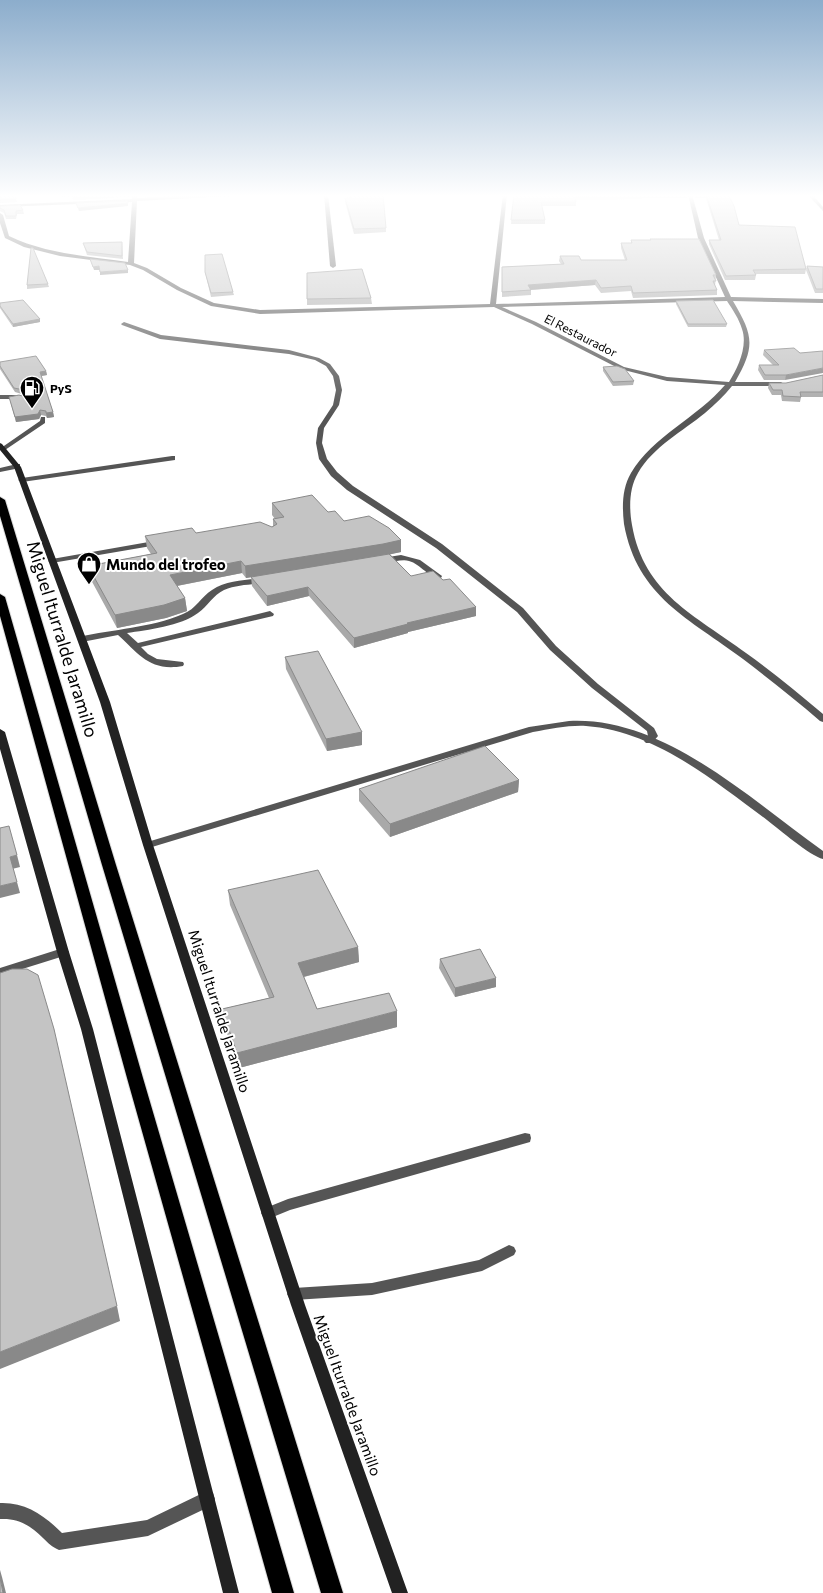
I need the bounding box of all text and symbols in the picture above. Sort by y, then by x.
street label: El Restaurador [542,311,620,359]
fuel station icon: PyS [19,375,45,409]
place label: PyS [50,381,72,395]
street label: Miguel Iturralde Jaramillo [23,538,103,740]
shop icon: Mundo del trofeo [76,551,102,585]
place label: Mundo del trofeo [106,555,226,573]
street label: Miguel Iturralde Jaramillo [185,927,255,1095]
street label: Miguel Iturralde Jaramillo [310,1312,386,1478]

